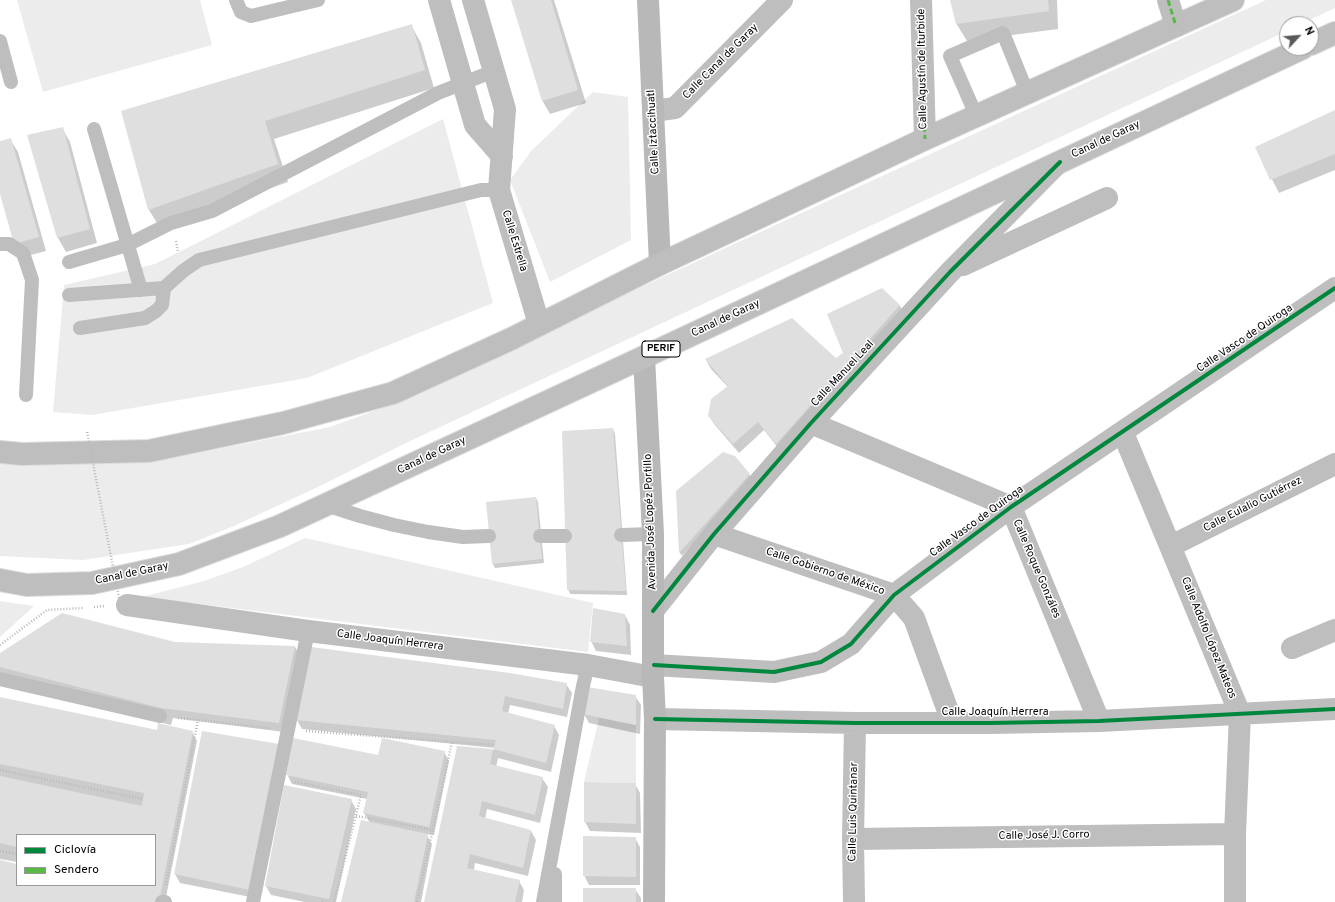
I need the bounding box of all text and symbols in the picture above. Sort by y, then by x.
street label: Calle Agustín de Iturbide [915,8,931,130]
north arrow [1279,16,1319,56]
street label: Calle Canal de Garay [680,21,762,103]
text: N [1301,25,1317,38]
street label: Calle Iztaccihuatl [645,89,663,175]
street label: Canal de Garay [1070,118,1142,162]
street label: Calle Estrella [498,209,530,273]
street label: Canal de Garay [690,297,762,341]
street label: Calle Vasco de Quiroga [1195,302,1295,376]
street label: Calle Manuel Leal [809,338,877,410]
road number: PERIF [642,341,680,357]
street label: Canal de Garay [396,434,468,478]
street label: Avenida José Lopéz Portillo [642,454,660,590]
street label: Calle Eulalio Gutiérrez [1201,474,1305,536]
street label: Calle Vasco de Quiroga [927,484,1027,560]
street label: Calle Roque Gonzáles [1009,517,1063,621]
street label: Calle Gobierno de México [764,545,886,599]
street label: Canal de Garay [94,560,170,588]
street label: Calle Adolfo López Mateos [1178,575,1238,701]
street label: Calle Joaquín Herrera [336,628,444,654]
street label: Calle Joaquín Herrera [941,706,1049,720]
street label: Calle Luis Quintanar [847,762,861,862]
street label: Calle José J. Corro [998,829,1090,843]
legend [16,834,156,886]
text: Ciclovía [54,842,96,858]
text: Sendero [54,862,99,878]

